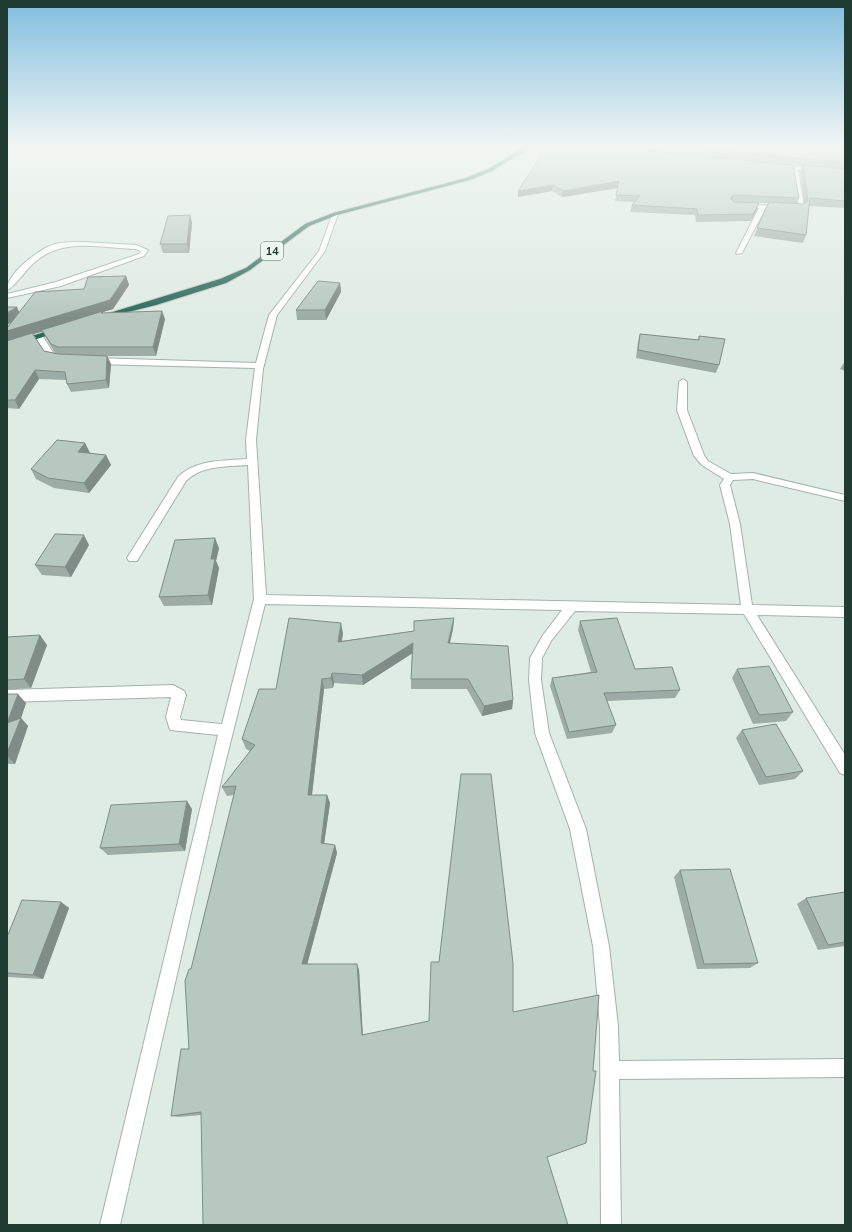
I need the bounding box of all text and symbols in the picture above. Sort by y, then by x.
road number: 14 [261,242,283,260]

